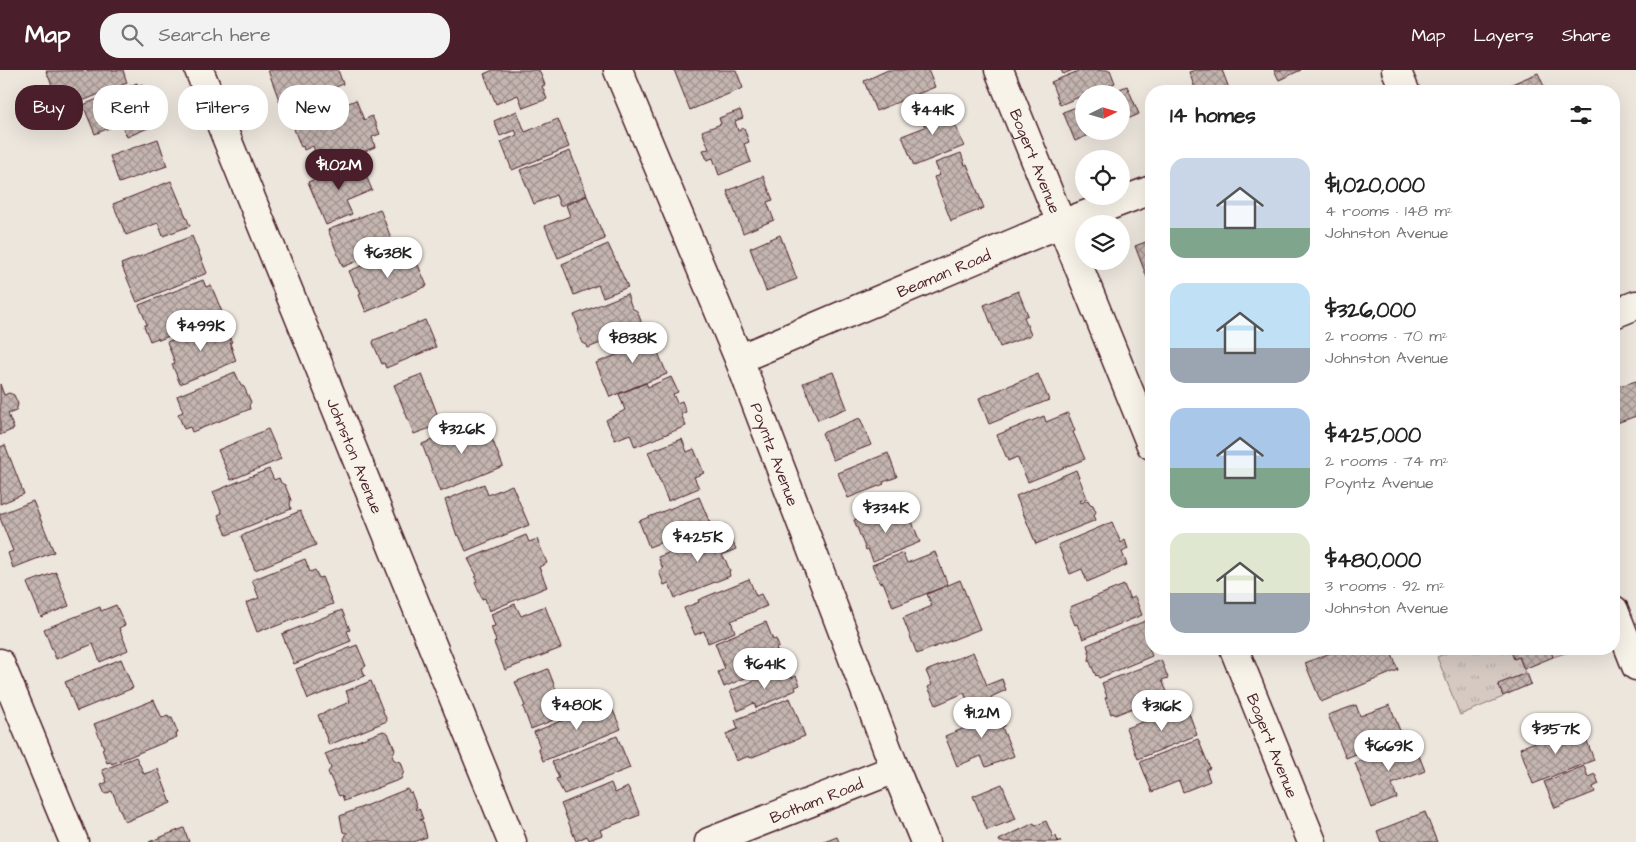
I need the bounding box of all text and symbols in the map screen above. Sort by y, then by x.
search box [100,13,450,58]
text: Map [25,18,70,52]
icon: search [118,21,146,49]
text: Search here [158,22,271,49]
text: Map [1411,23,1445,48]
text: Layers [1473,23,1534,48]
text: Share [1562,23,1611,48]
chip: Buy [15,85,83,130]
chip: Rent [93,85,168,130]
chip: Filters [178,85,268,130]
chip: New [278,85,349,130]
north arrow [1075,85,1130,140]
map controls [1075,85,1130,270]
pin: $441K [898,93,968,136]
text: $441K [912,99,954,121]
text: 14 homes [1170,101,1256,130]
icon: filters [1567,101,1595,129]
street label: Bogert Avenue [1004,106,1066,217]
pin: $1.02M [298,148,380,191]
button: locate [1075,150,1130,205]
text: $1.02M [316,154,362,176]
text: $1,020,000 [1325,171,1425,200]
icon: home [1210,178,1270,238]
text: 4 rooms · 148 m² [1325,200,1453,222]
button: layers [1075,215,1130,270]
text: Johnston Avenue [1325,222,1448,244]
pin: $638K [353,236,423,279]
text: $638K [364,242,412,264]
street label: Beaman Road [894,244,994,303]
text: $326,000 [1325,296,1416,325]
icon: home [1210,303,1270,363]
pin: $499K [166,310,236,352]
text: $499K [177,315,225,337]
pin: $838K [598,322,668,364]
text: 2 rooms · 70 m² [1325,325,1448,347]
text: $838K [609,327,657,349]
text: Johnston Avenue [1325,347,1448,369]
street label: Johnston Avenue [321,395,388,517]
street label: Poyntz Avenue [745,400,804,509]
pin: $326K [427,412,497,455]
text: $326K [439,418,485,440]
text: $425,000 [1325,421,1421,450]
icon: home [1210,428,1270,488]
text: 2 rooms · 74 m² [1325,450,1449,472]
text: Poyntz Avenue [1325,472,1434,494]
pin: $334K [851,492,921,534]
text: $334K [863,497,909,519]
pin: $425K [663,520,733,563]
text: $425K [673,526,723,548]
text: $480,000 [1325,546,1421,575]
icon: home [1210,553,1270,613]
text: 3 rooms · 92 m² [1325,575,1445,597]
text: Johnston Avenue [1325,597,1448,619]
pin: $641K [730,648,800,690]
text: $641K [744,653,786,675]
pin: $480K [542,688,612,731]
pin: $316K [1127,690,1197,732]
street label: Bogert Avenue [1241,690,1303,802]
text: $480K [552,694,602,716]
text: $316K [1143,695,1181,717]
pin: $1.2M [947,696,1017,739]
text: $1.2M [964,702,1000,724]
pin: $357K [1521,712,1591,755]
text: $357K [1532,718,1580,740]
pin: $669K [1354,730,1424,772]
text: $669K [1365,735,1413,757]
street label: Botham Road [767,773,866,829]

